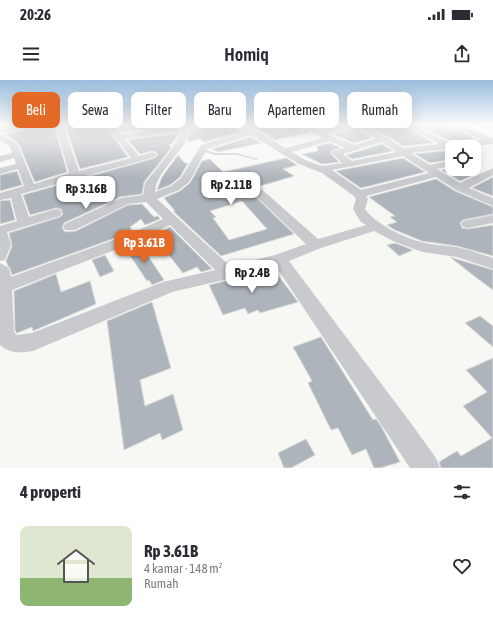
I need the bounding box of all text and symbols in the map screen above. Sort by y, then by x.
text: 20:26 [20,6,51,23]
icon: menu [20,43,42,65]
icon: share [451,43,473,65]
text: Homiq [224,44,269,65]
chip: Beli [12,92,60,128]
chip: Sewa [68,92,123,128]
chip: Filter [131,92,186,128]
chip: Baru [194,92,246,128]
chip: Apartemen [254,92,339,128]
chip: Rumah [347,92,412,128]
map controls [445,140,481,176]
button: locate [445,140,481,176]
pin: Rp 2.11B [190,172,272,206]
pin: Rp 3.16B [45,176,127,210]
text: Rp 2.11B [210,177,252,192]
text: Rp 3.16B [65,181,107,196]
pin: Rp 3.61B [103,230,185,264]
text: Rp 3.61B [123,235,165,250]
pin: Rp 2.4B [215,260,289,294]
text: Rp 2.4B [234,265,270,280]
icon: filters [451,481,473,503]
text: 4 properti [20,482,81,502]
text: Rp 3.61B [144,541,198,561]
icon: home [52,542,100,590]
icon: heart [451,555,473,577]
text: 4 kamar · 148 m² [144,561,222,576]
text: Rumah [144,576,179,591]

